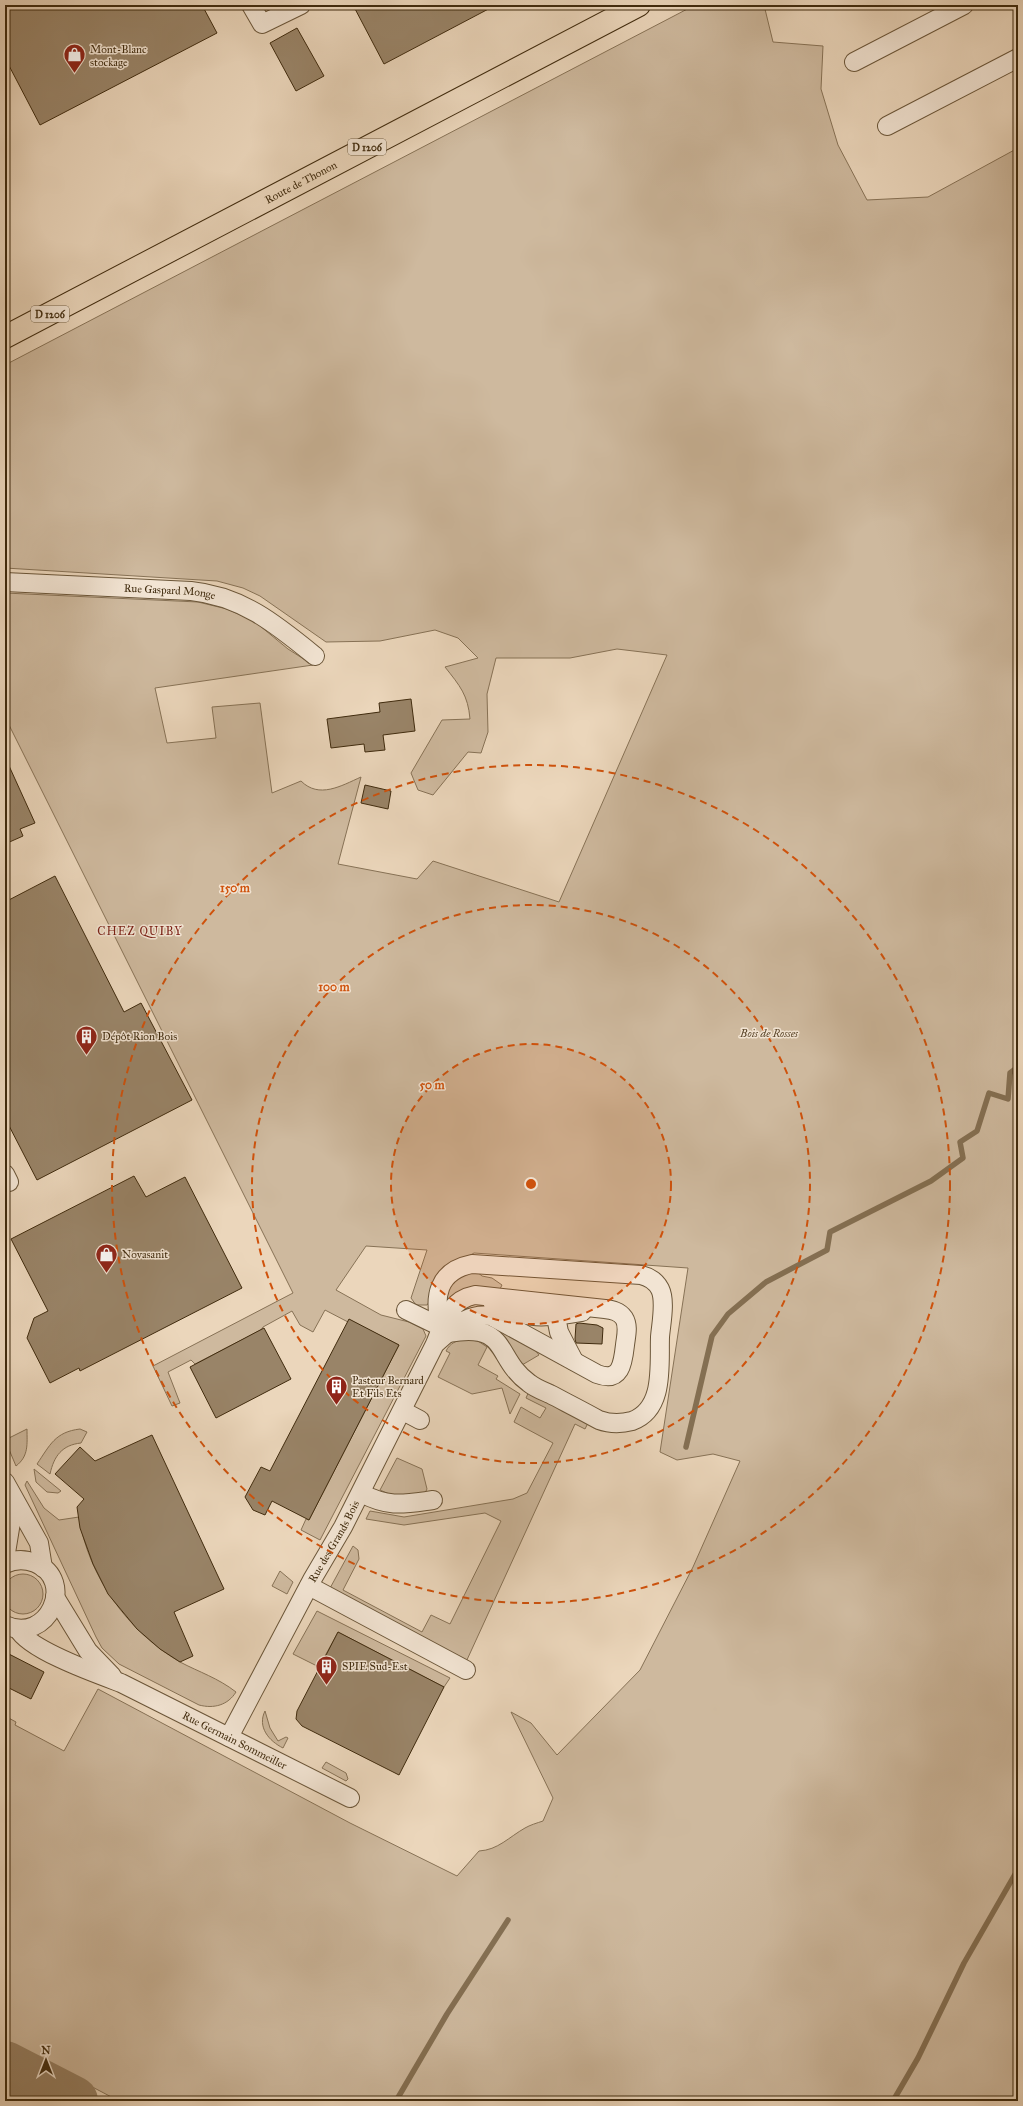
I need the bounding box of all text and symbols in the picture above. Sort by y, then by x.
shop icon: Mont-Blanc stockage [62,42,88,75]
place label: Mont-Blanc stockage [90,43,147,69]
road number: D 1206 [348,139,386,155]
street label: Route de Thonon [263,158,339,207]
road number: D 1206 [31,306,69,322]
street label: Rue Gaspard Monge [124,582,217,602]
text: 150 m [220,881,251,895]
district label: CHEZ QUIBY [97,924,183,938]
text: 100 m [318,980,351,994]
building icon: Dépôt Rion Bois [74,1023,100,1056]
park label: Bois de Rosses [739,1027,799,1040]
place label: Dépôt Rion Bois [102,1030,177,1043]
text: 50 m [419,1078,446,1092]
centre of rings [524,1177,538,1191]
shop icon: Novasanit [94,1241,120,1274]
place label: Novasanit [122,1248,168,1261]
building icon: Pasteur Bernard Et Fils Ets [323,1373,349,1406]
place label: Pasteur Bernard Et Fils Ets [352,1374,424,1400]
street label: Rue des Grands Bois [306,1499,362,1585]
building icon: SPIE Sud-Est [314,1653,340,1686]
place label: SPIE Sud-Est [342,1660,408,1673]
street label: Rue Germain Sommeiller [180,1709,290,1773]
north arrow [26,2040,66,2080]
text: N [41,2044,51,2057]

